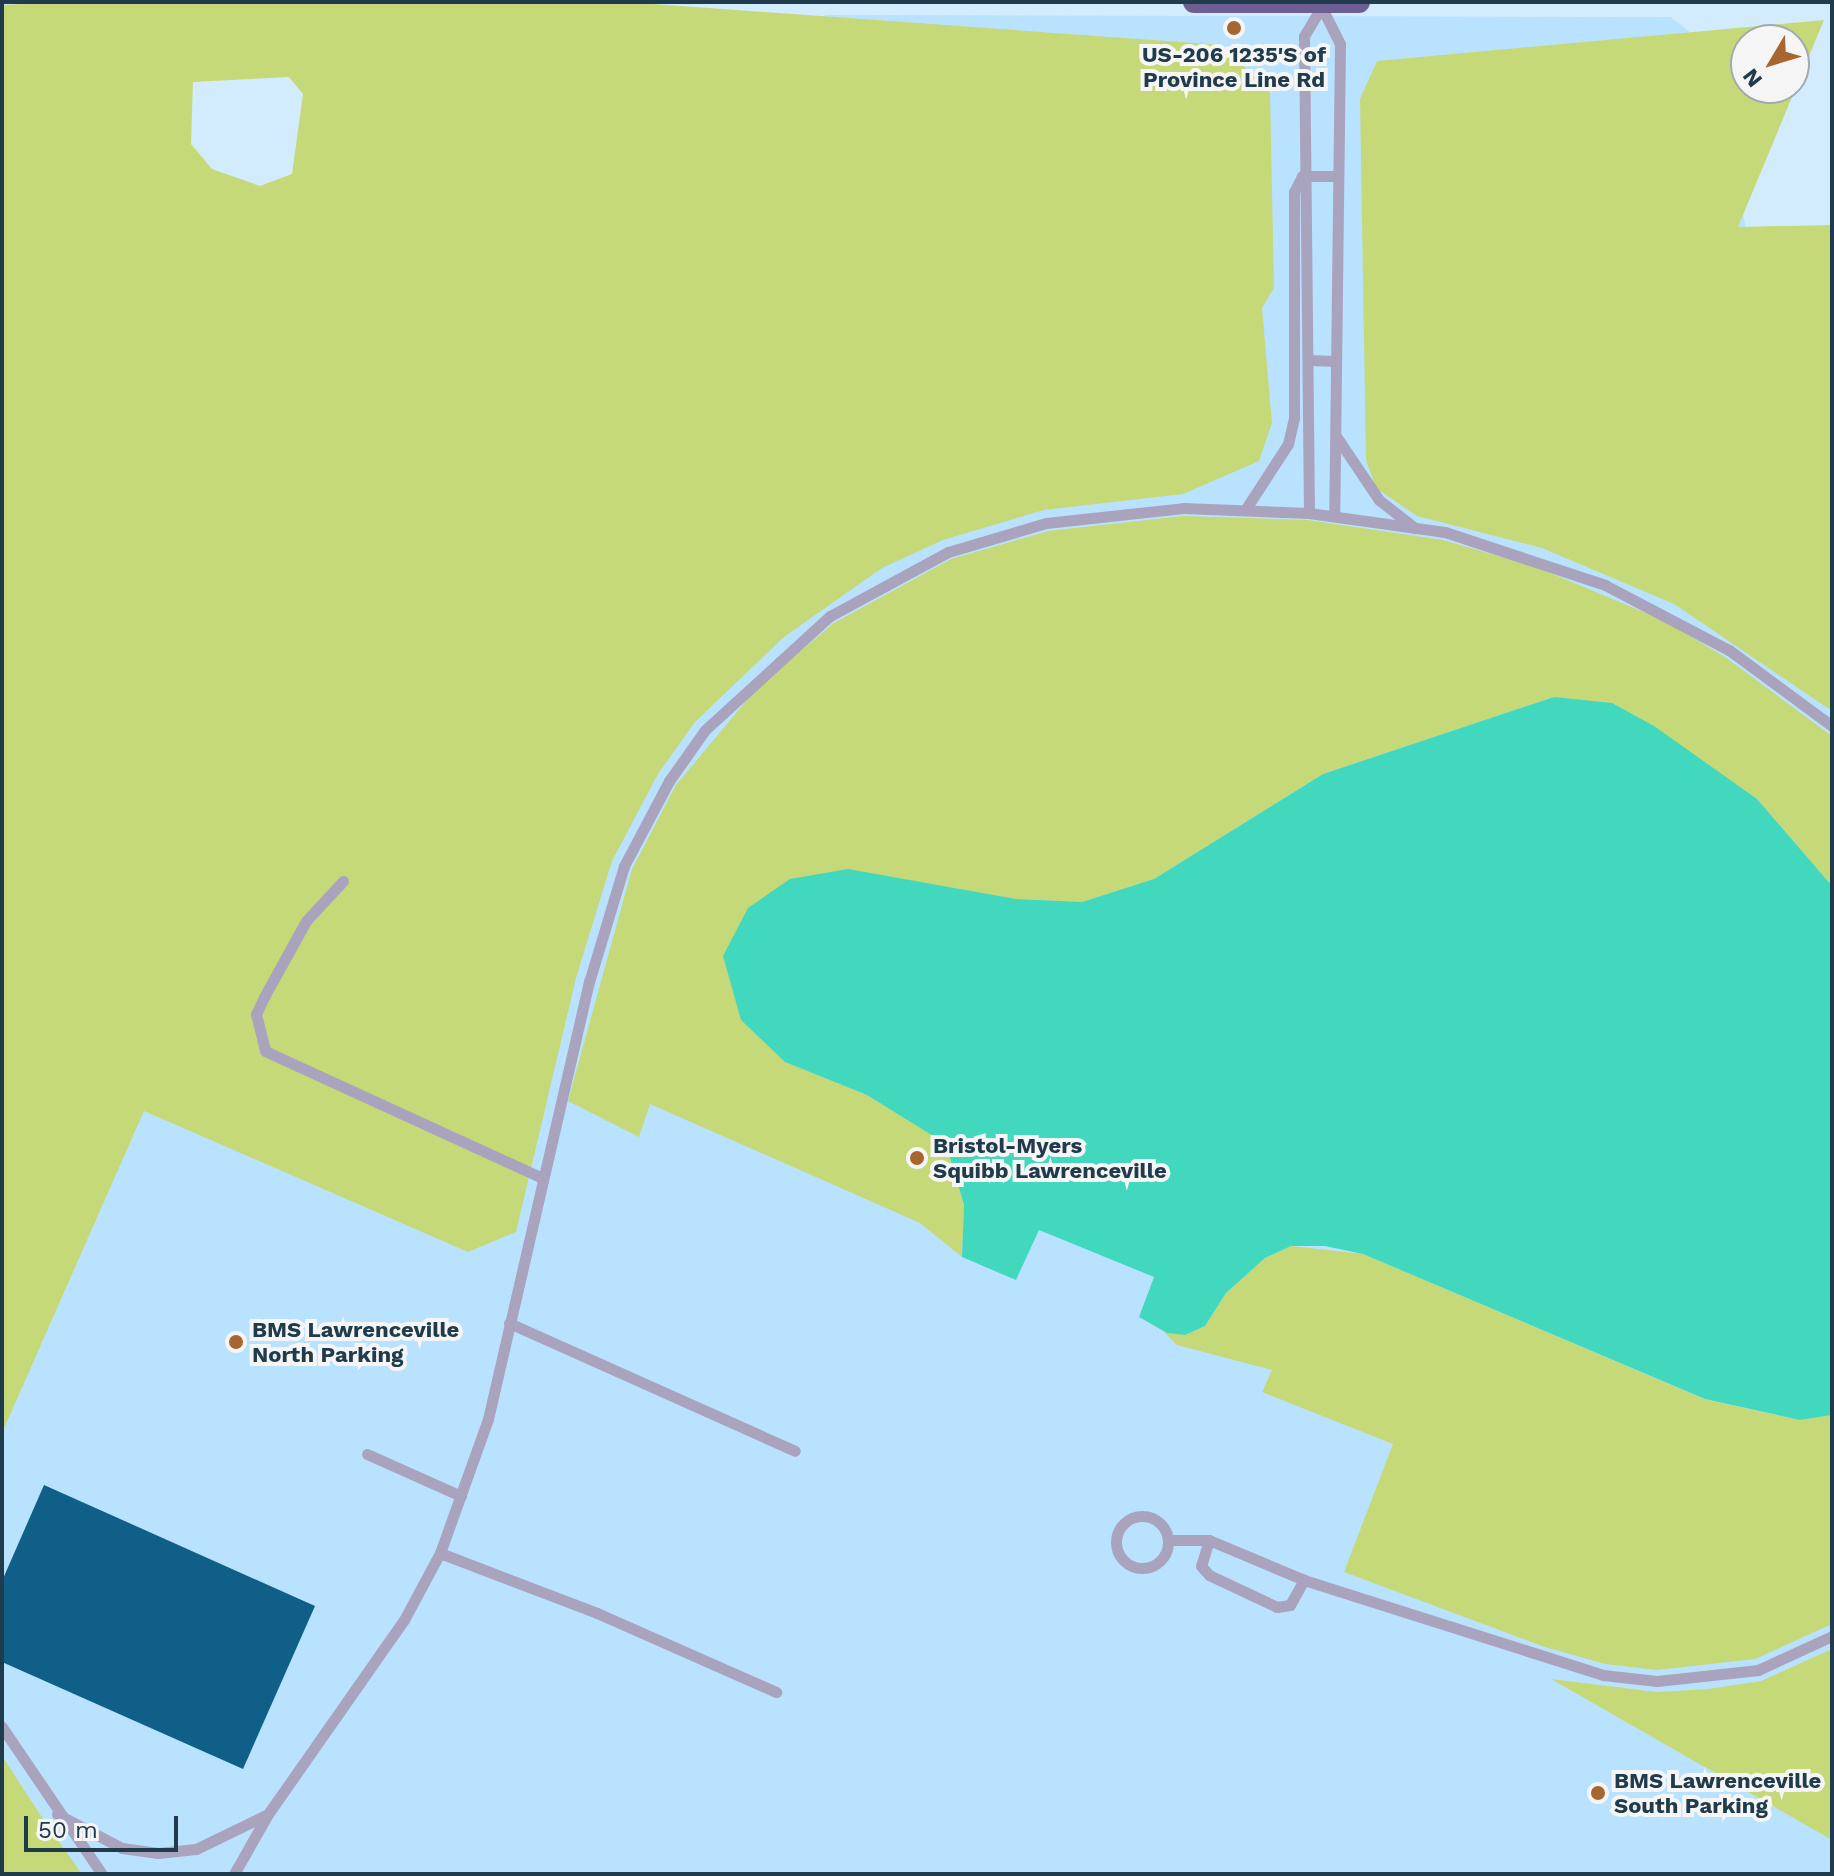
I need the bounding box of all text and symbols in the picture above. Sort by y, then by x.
marker: US-206 1235'S of Province Line Rd [1225,19,1243,37]
north arrow [1730,24,1810,104]
place label: US-206 1235'S of Province Line Rd [1142,41,1326,92]
text: N [1737,64,1767,92]
place label: Bristol-Myers Squibb Lawrenceville [933,1132,1167,1184]
marker: Bristol-Myers Squibb Lawrenceville [908,1149,926,1167]
place label: BMS Lawrenceville North Parking [252,1316,459,1368]
marker: BMS Lawrenceville North Parking [227,1333,245,1351]
place label: BMS Lawrenceville South Parking [1614,1767,1821,1818]
marker: BMS Lawrenceville South Parking [1589,1784,1607,1802]
scale bar [28,1800,182,1850]
text: 50 m [38,1816,98,1844]

